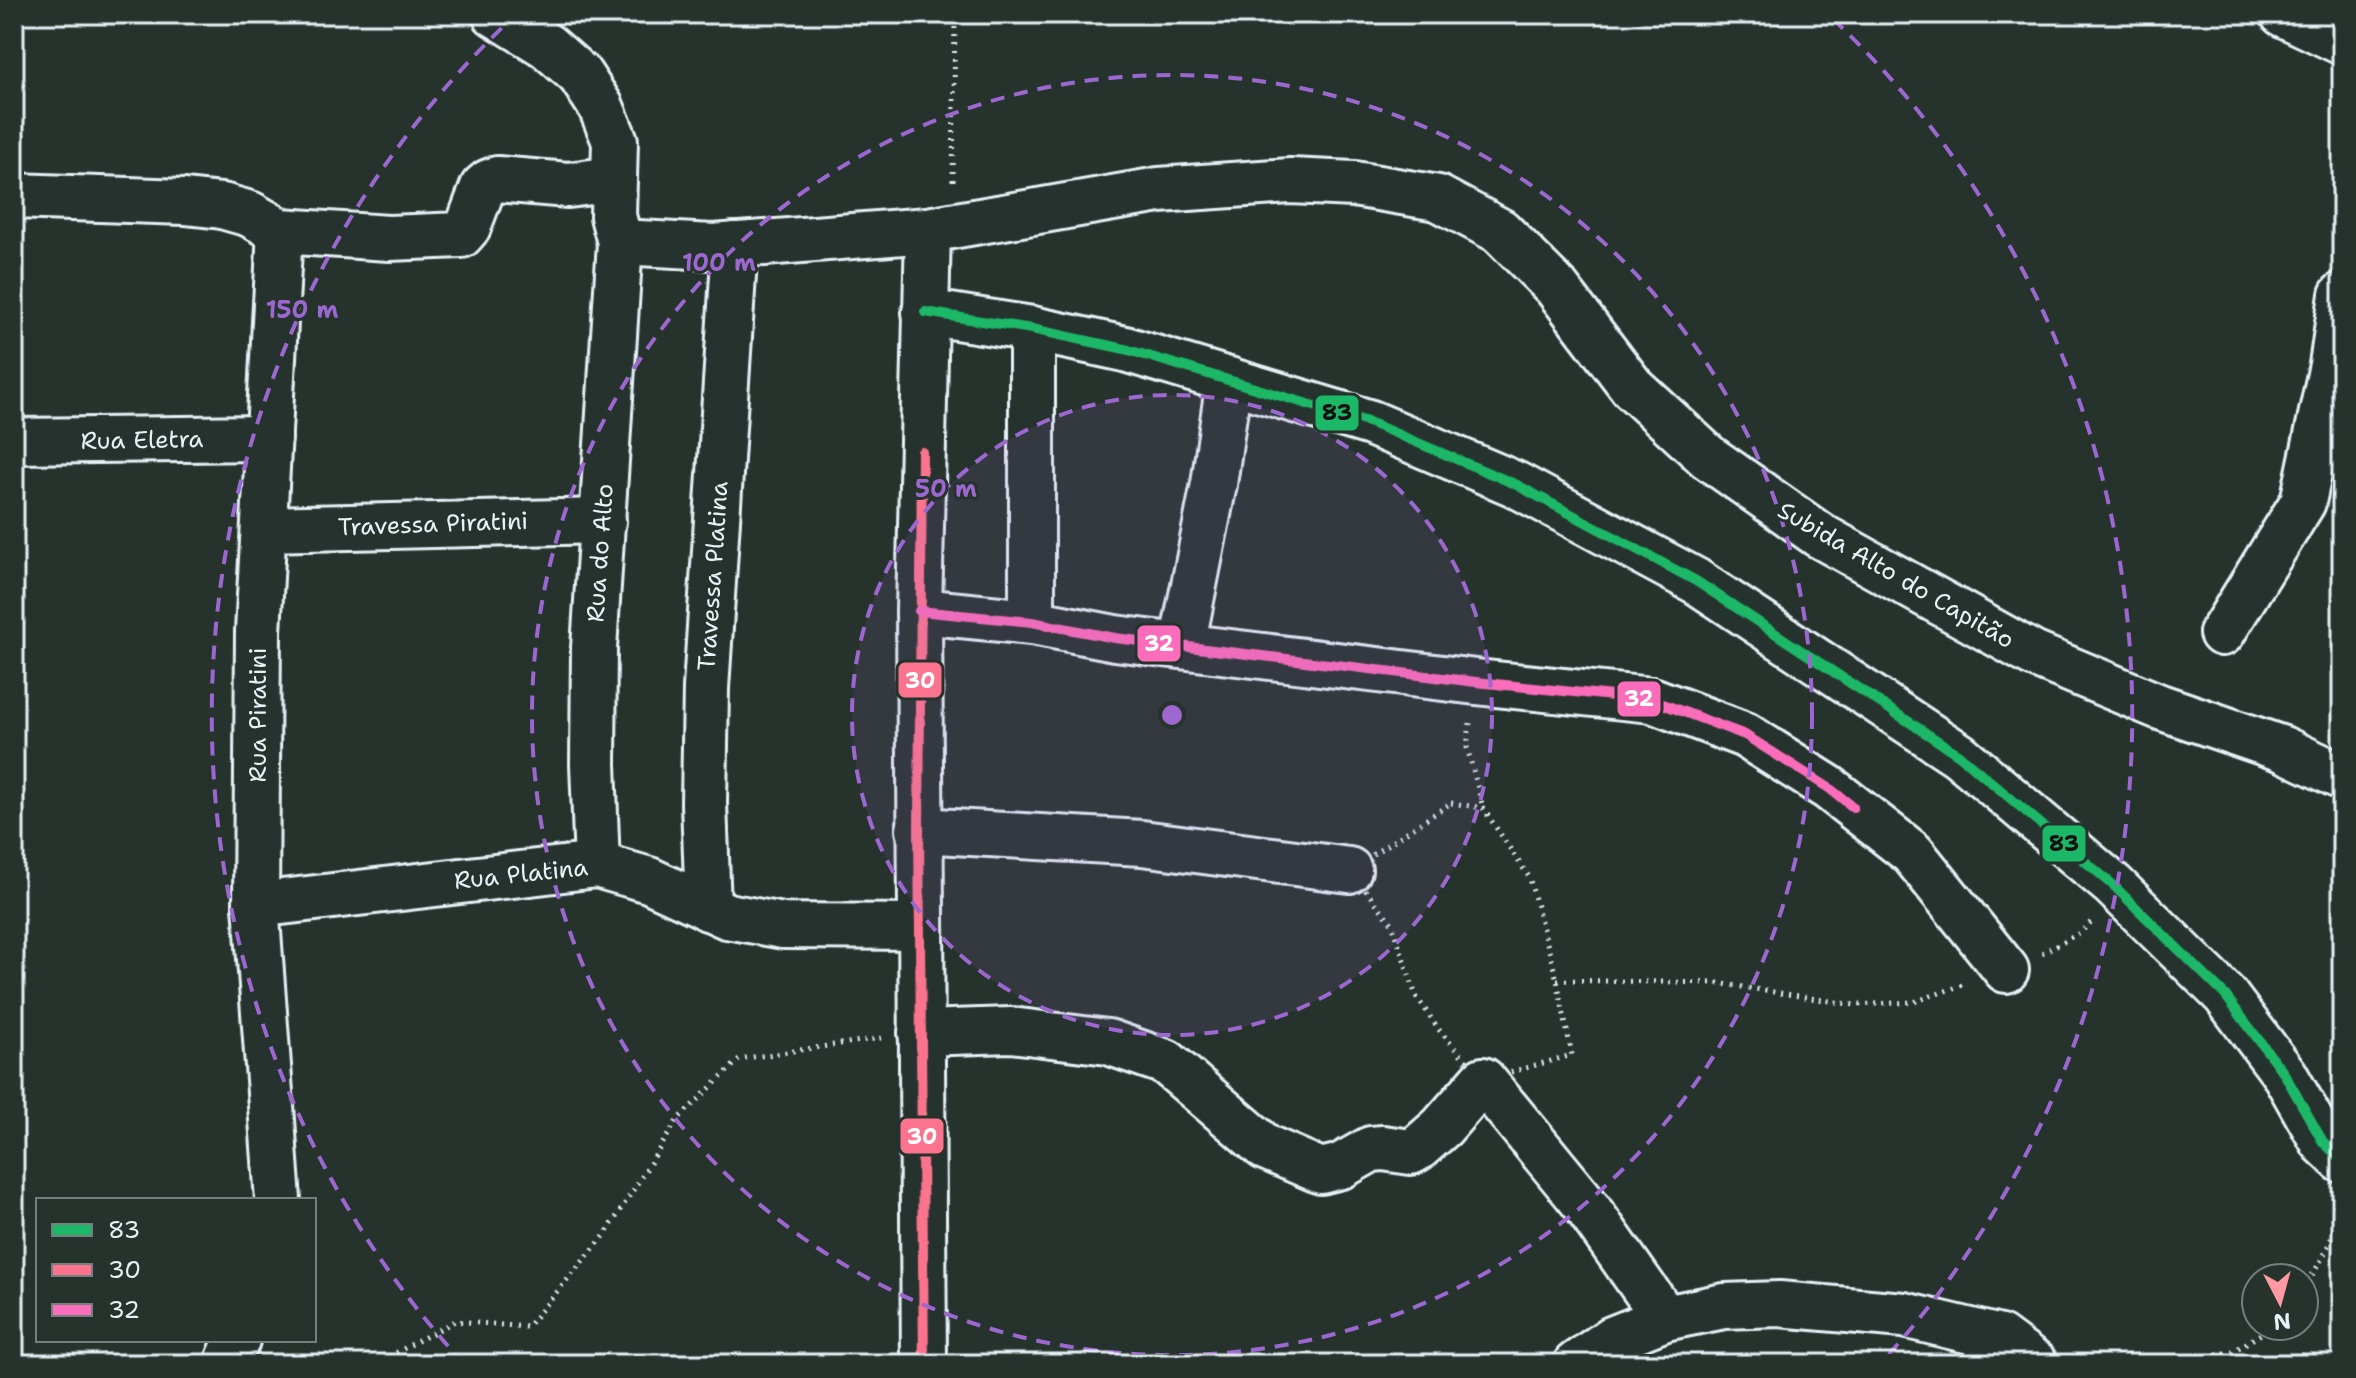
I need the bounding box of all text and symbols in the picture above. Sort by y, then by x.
text: 100 m [682,247,756,279]
text: 150 m [266,294,338,326]
line badge: 83 [1314,394,1360,432]
text: 83 [1322,398,1352,427]
street label: Rua Eletra [80,423,204,457]
text: 50 m [915,473,977,505]
street label: Travessa Platina [690,480,736,672]
street label: Rua do Alto [579,483,621,623]
street label: Subida Alto do Capitão [1772,494,2020,656]
street label: Travessa Piratini [337,505,529,543]
line badge: 32 [1136,624,1182,663]
text: 32 [1144,629,1174,658]
street label: Rua Piratini [242,648,274,782]
line badge: 30 [897,661,943,699]
text: 30 [905,666,935,695]
line badge: 32 [1616,680,1662,718]
text: 32 [1624,684,1654,713]
centre of rings [1158,701,1186,729]
line badge: 83 [2041,824,2087,863]
text: 83 [2049,829,2079,858]
street label: Rua Platina [452,851,590,897]
line badge: 30 [899,1117,945,1155]
text: 30 [907,1122,937,1151]
legend [36,1198,316,1342]
text: 83 [108,1214,140,1246]
text: 30 [108,1254,141,1286]
north arrow [2240,1262,2320,1342]
text: 32 [108,1294,140,1326]
text: N [2272,1306,2292,1337]

